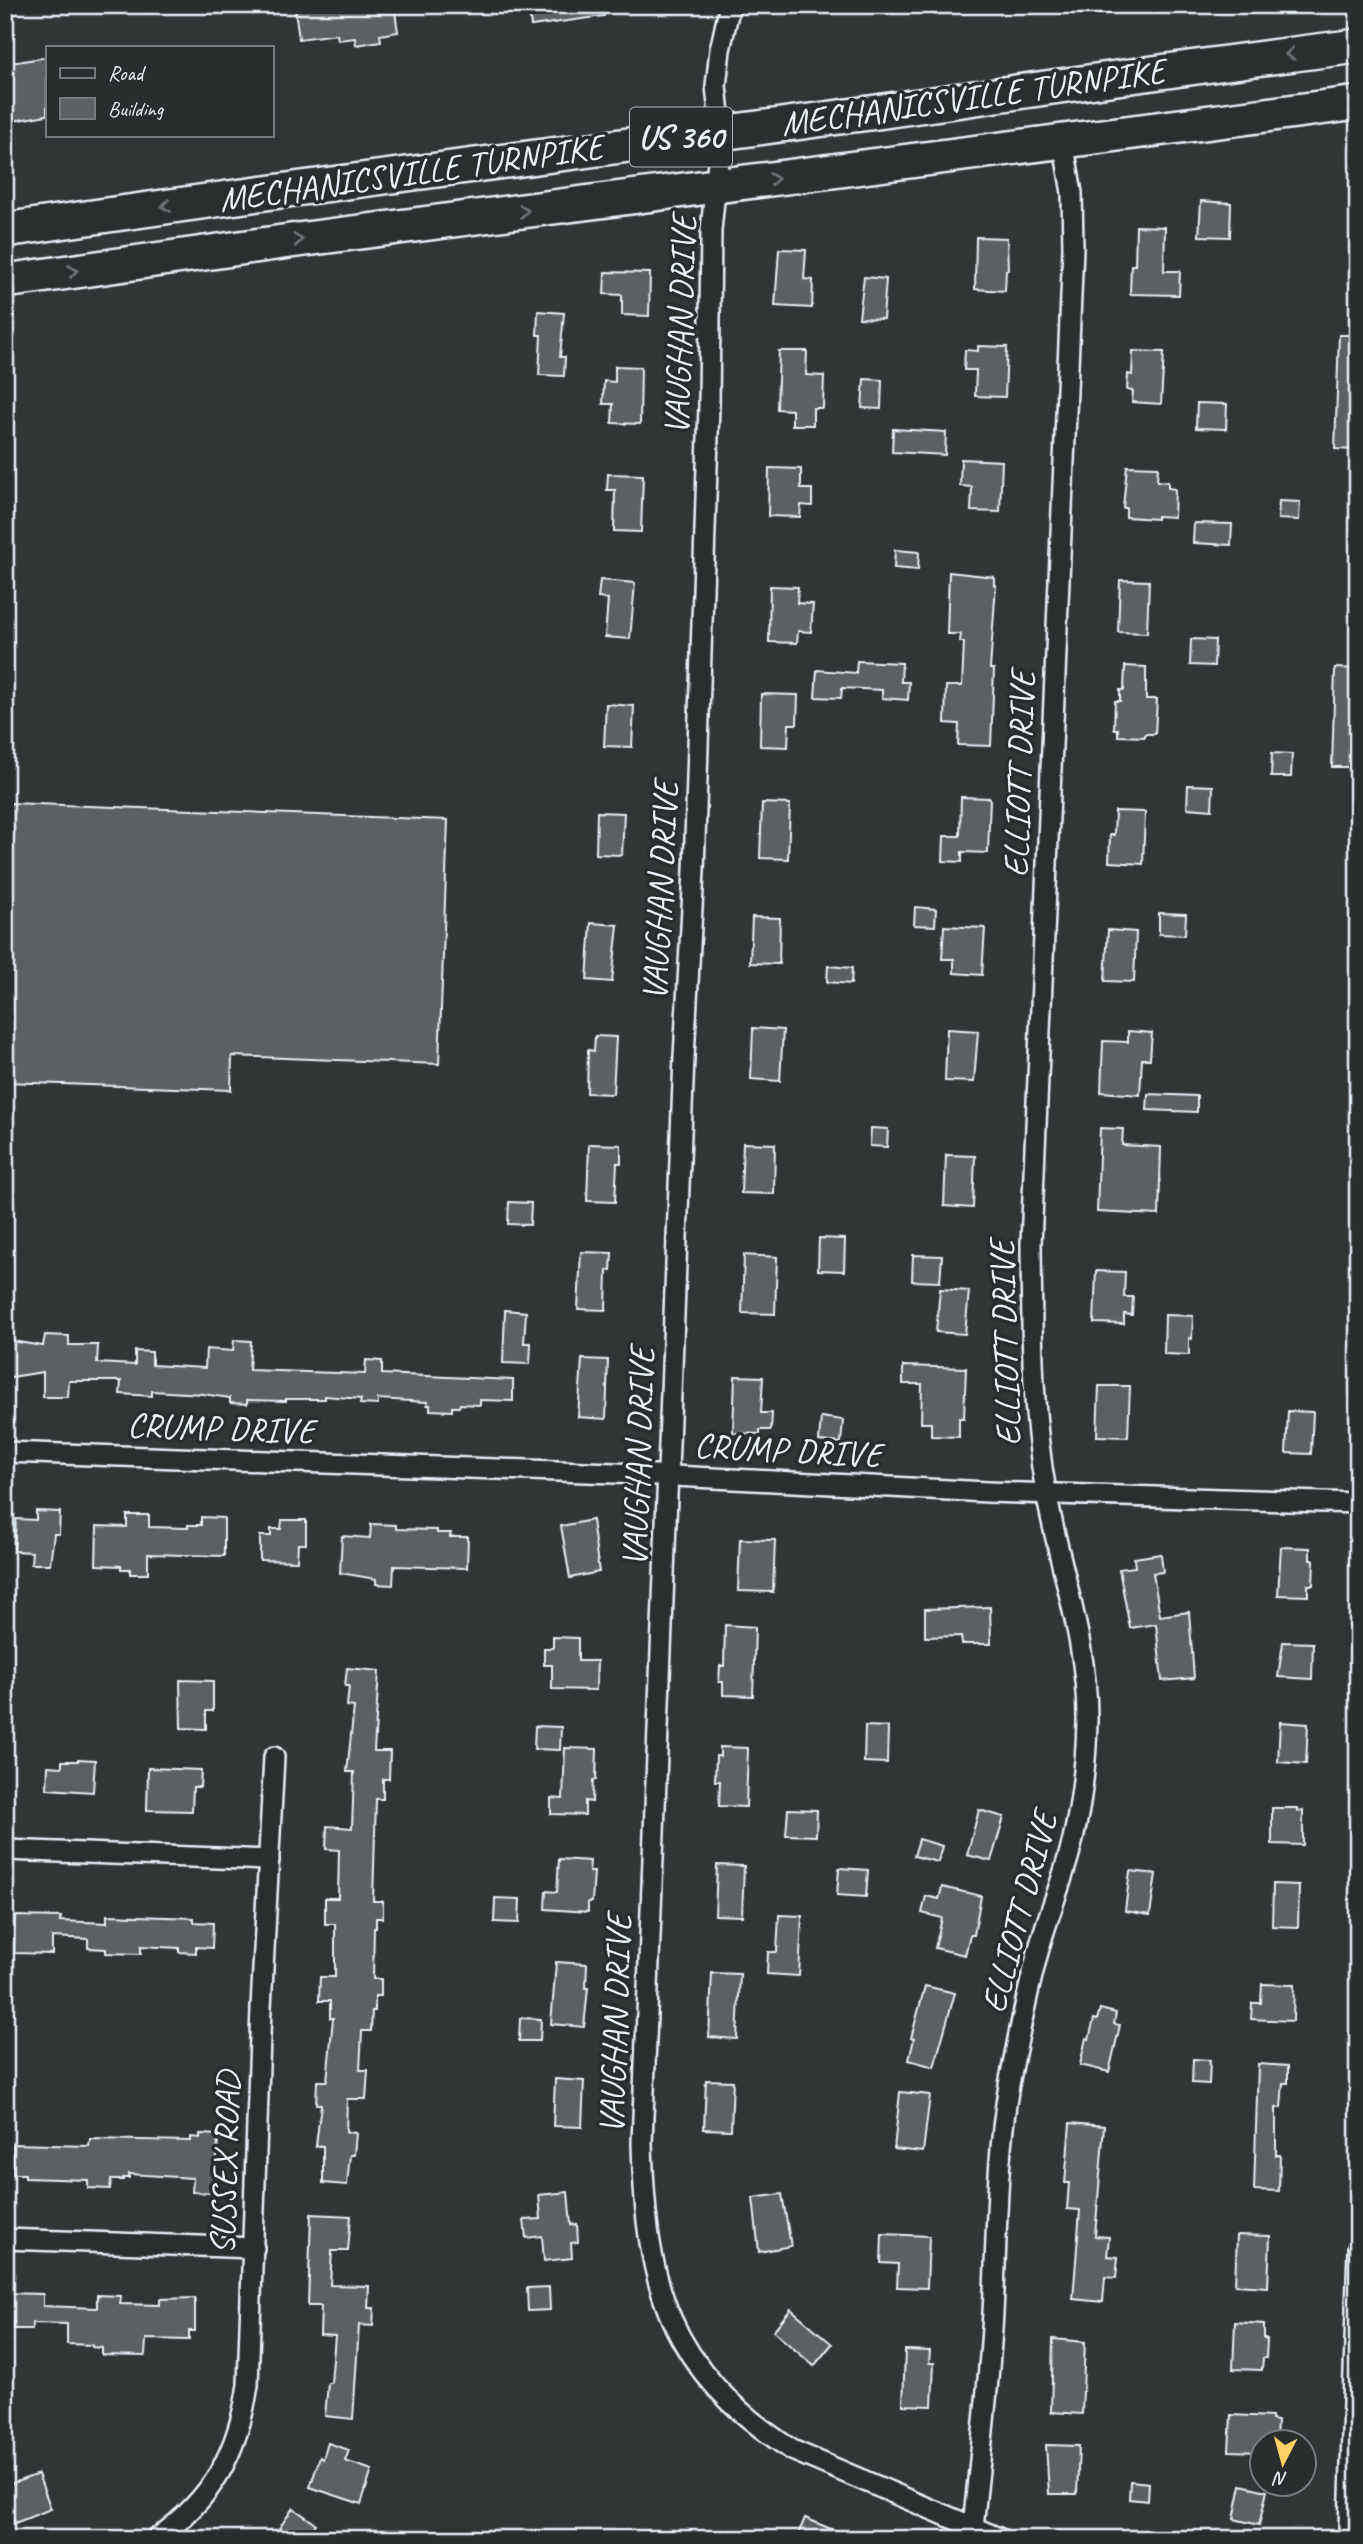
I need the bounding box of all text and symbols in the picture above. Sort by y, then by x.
legend [46,46,273,136]
one-way arrow [1284,46,1296,61]
street label: MECHANICSVILLE TURNPIKE [778,47,1172,146]
text: Road [108,60,147,86]
text: Building [108,96,165,122]
road number: US 360 [630,108,732,167]
street label: MECHANICSVILLE TURNPIKE [216,123,610,222]
one-way arrow [768,171,780,186]
one-way arrow [160,198,172,213]
one-way arrow [518,204,530,219]
street label: VAUGHAN DRIVE [654,210,706,436]
one-way arrow [292,233,304,248]
one-way arrow [67,264,79,279]
street label: ELLIOTT DRIVE [993,665,1045,878]
street label: VAUGHAN DRIVE [632,775,688,1002]
street label: ELLIOTT DRIVE [979,1234,1031,1447]
street label: VAUGHAN DRIVE [612,1342,664,1568]
street label: CRUMP DRIVE [127,1402,320,1454]
street label: CRUMP DRIVE [693,1423,888,1478]
street label: ELLIOTT DRIVE [971,1802,1069,2017]
street label: VAUGHAN DRIVE [589,1909,641,2135]
street label: SUSSEX ROAD [199,2068,251,2255]
north arrow [1248,2428,1318,2498]
text: N [1271,2466,1288,2491]

